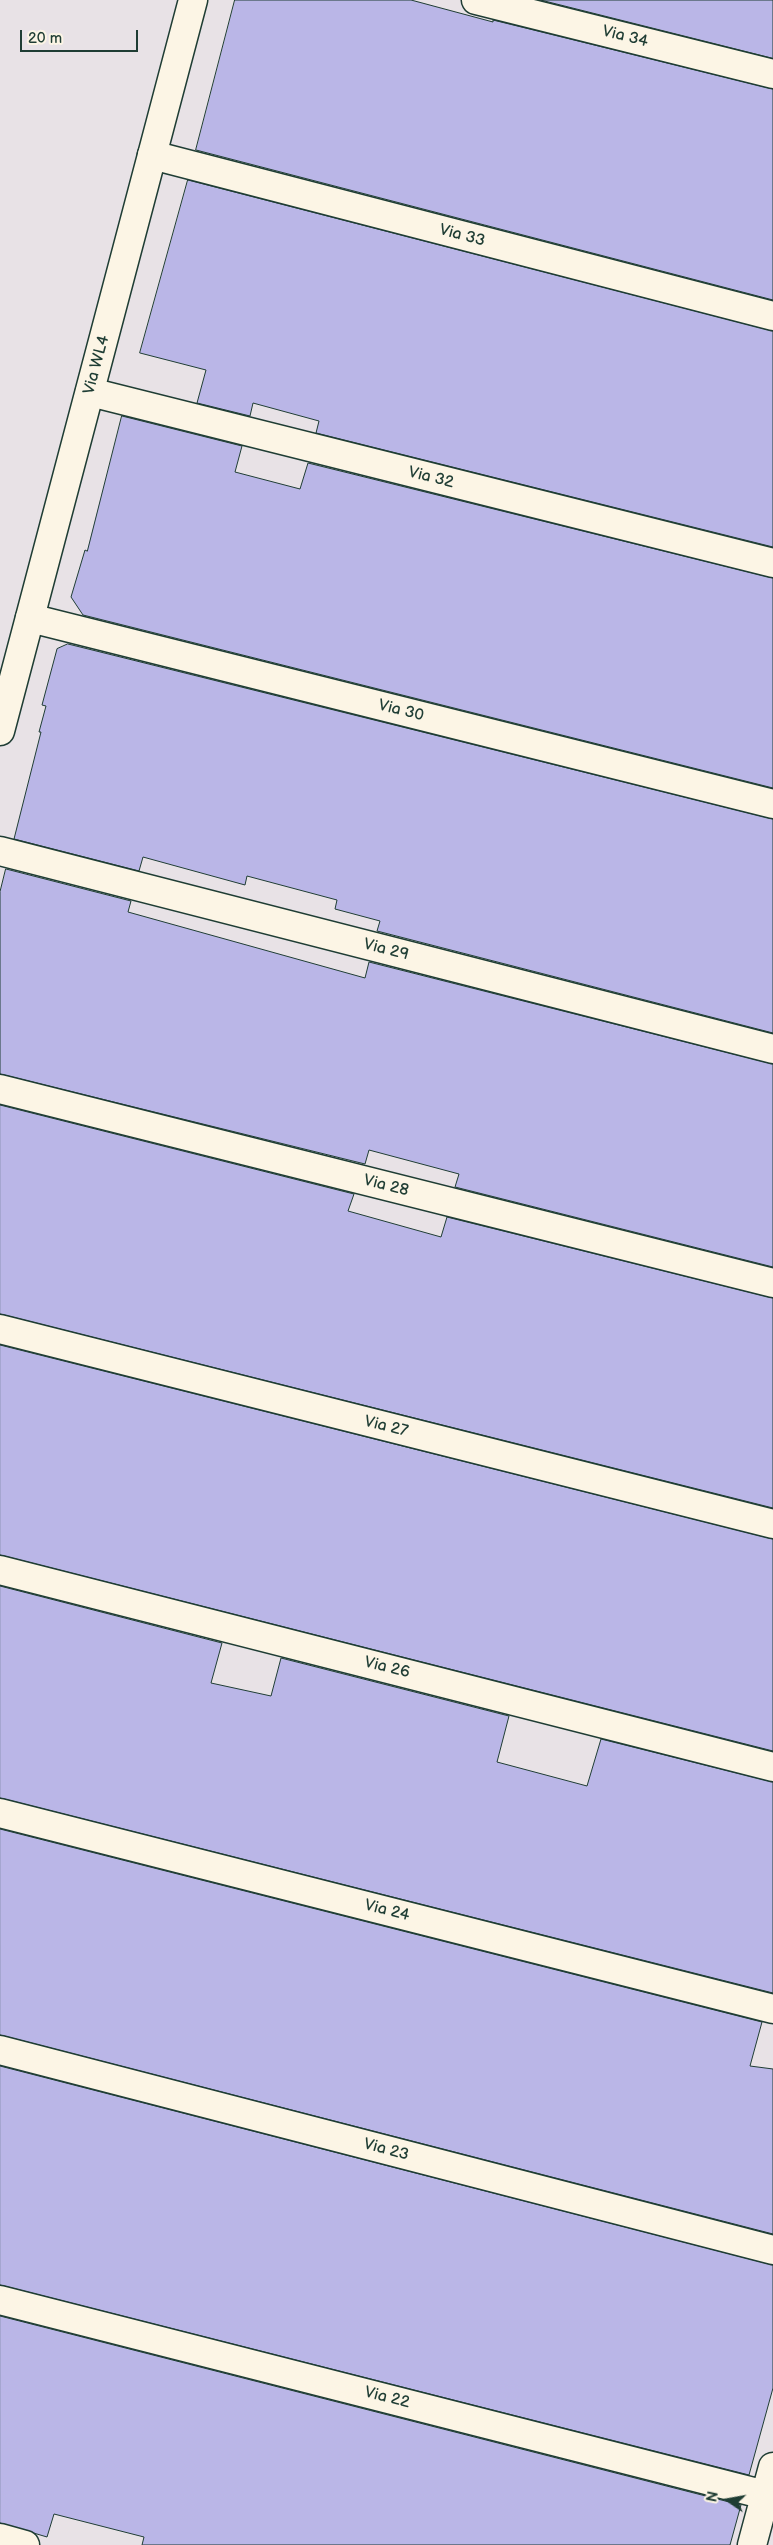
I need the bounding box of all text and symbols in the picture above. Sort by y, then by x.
scale bar [22,20,140,52]
street label: Via 34 [600,22,650,52]
text: 20 m [28,29,62,48]
street label: Via 33 [437,221,487,251]
street label: Via WL4 [80,333,114,397]
street label: Via 32 [406,463,456,493]
street label: Via 30 [376,696,426,726]
street label: Via 29 [362,935,410,965]
street label: Via 28 [361,1171,411,1201]
street label: Via 27 [362,1412,410,1442]
street label: Via 26 [362,1653,412,1683]
street label: Via 24 [362,1896,412,1926]
street label: Via 23 [361,2135,411,2165]
street label: Via 22 [362,2383,412,2413]
north arrow [703,2475,753,2525]
text: N [703,2490,722,2504]

